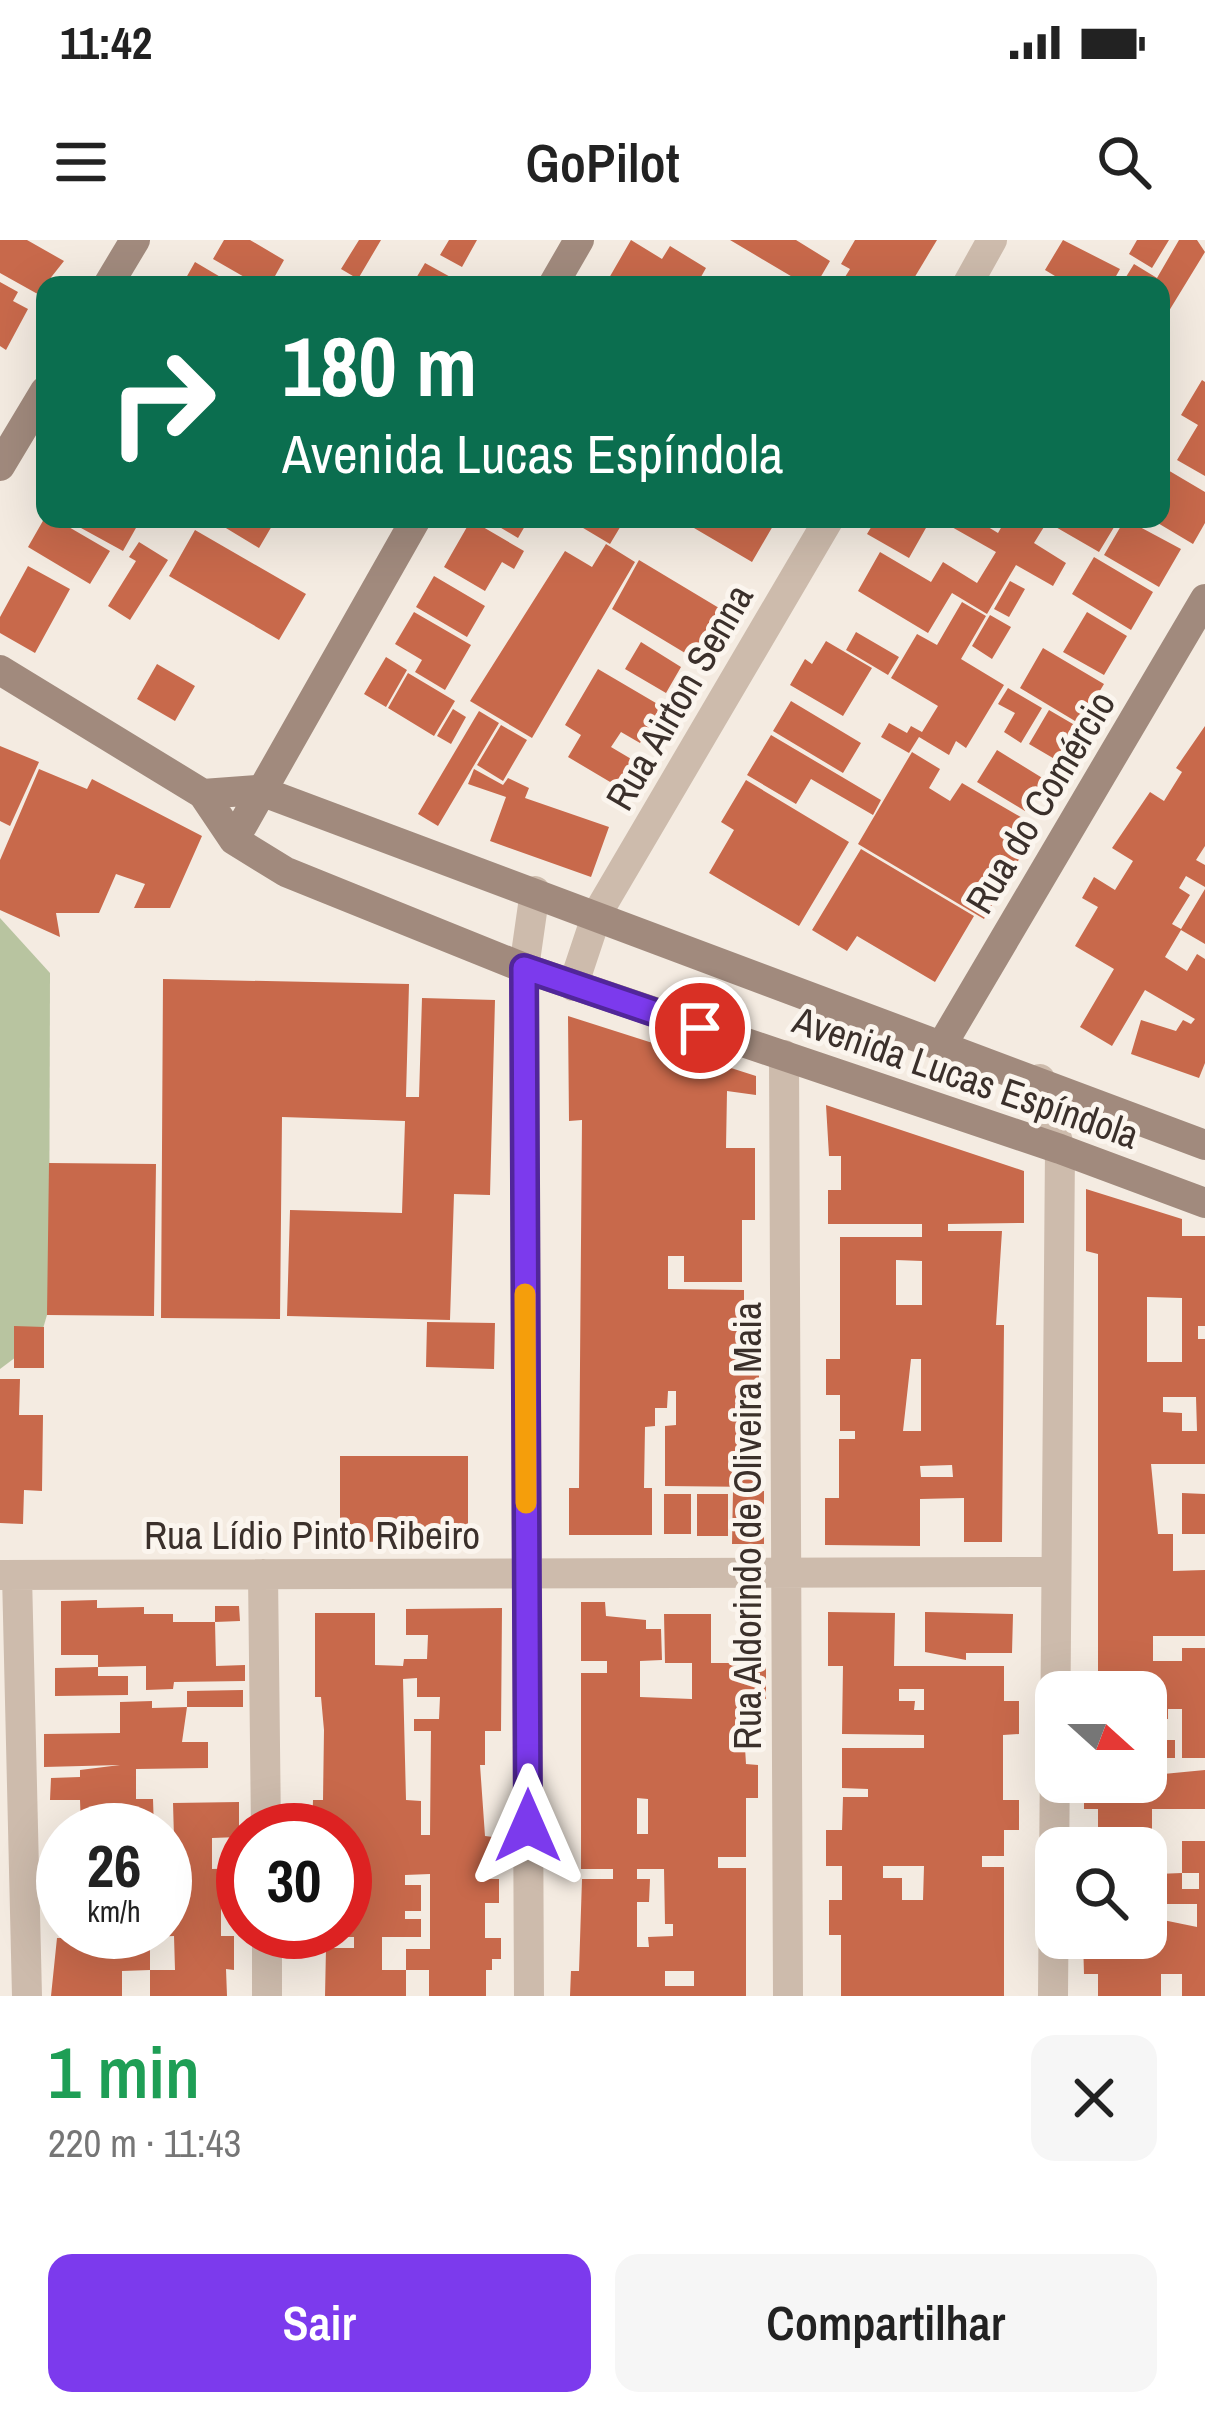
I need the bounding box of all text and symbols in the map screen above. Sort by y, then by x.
text: 11:42 [60,12,152,73]
text: GoPilot [525,126,680,199]
icon: menu [48,129,114,195]
icon: search [1091,129,1157,195]
text: 180 m [282,309,477,422]
icon: right [84,324,240,480]
text: Avenida Lucas Espíndola [282,417,783,490]
street label: Rua Airton Senna [593,574,765,819]
street label: Rua do Comércio [953,681,1127,923]
pin [649,977,751,1079]
street label: Avenida Lucas Espíndola [785,993,1146,1161]
icon: arrive [667,995,733,1061]
street label: Rua Aldorindo de Oliveira Maia [721,1302,773,1750]
street label: Rua Lídio Pinto Ribeiro [144,1509,480,1561]
north arrow [1035,1671,1167,1803]
map controls [1035,1671,1167,1959]
position arrow [465,1763,591,1889]
speed limit sign: 30 [216,1803,372,1959]
text: 26 [87,1825,141,1906]
button: search [1035,1827,1167,1959]
text: km/h [87,1891,141,1931]
text: 1 min [48,2023,200,2120]
button: close [1031,2035,1157,2161]
text: 220 m · 11:43 [48,2117,241,2169]
button: Sair [48,2254,591,2392]
button: Compartilhar [615,2254,1157,2392]

